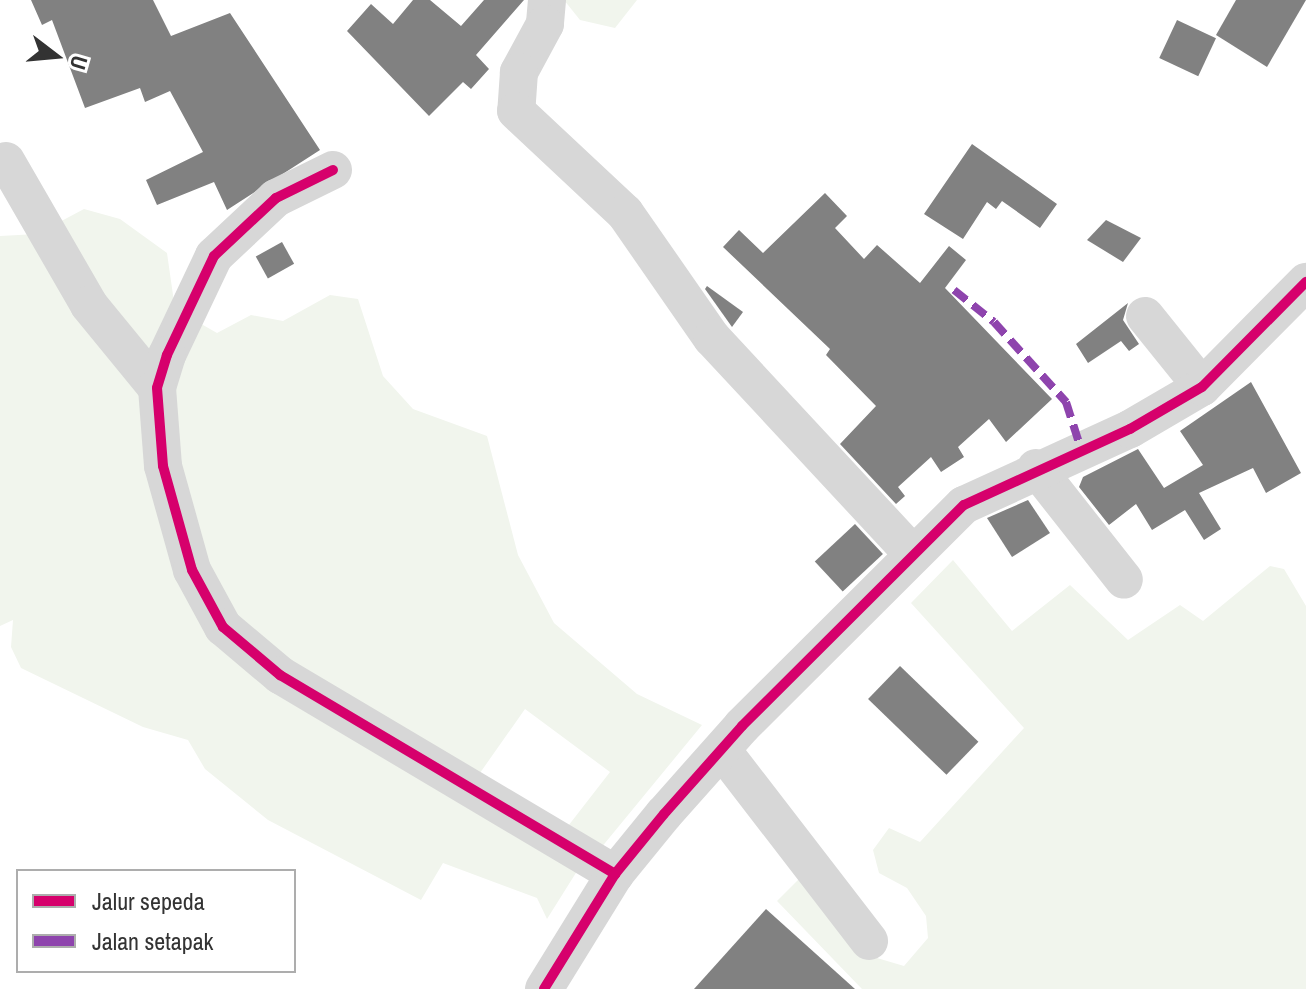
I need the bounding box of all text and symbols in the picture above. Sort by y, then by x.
north arrow [16,16,96,96]
text: U [63,52,95,73]
legend [16,869,296,973]
text: Jalur sepeda [92,885,205,917]
text: Jalan setapak [92,925,213,957]

